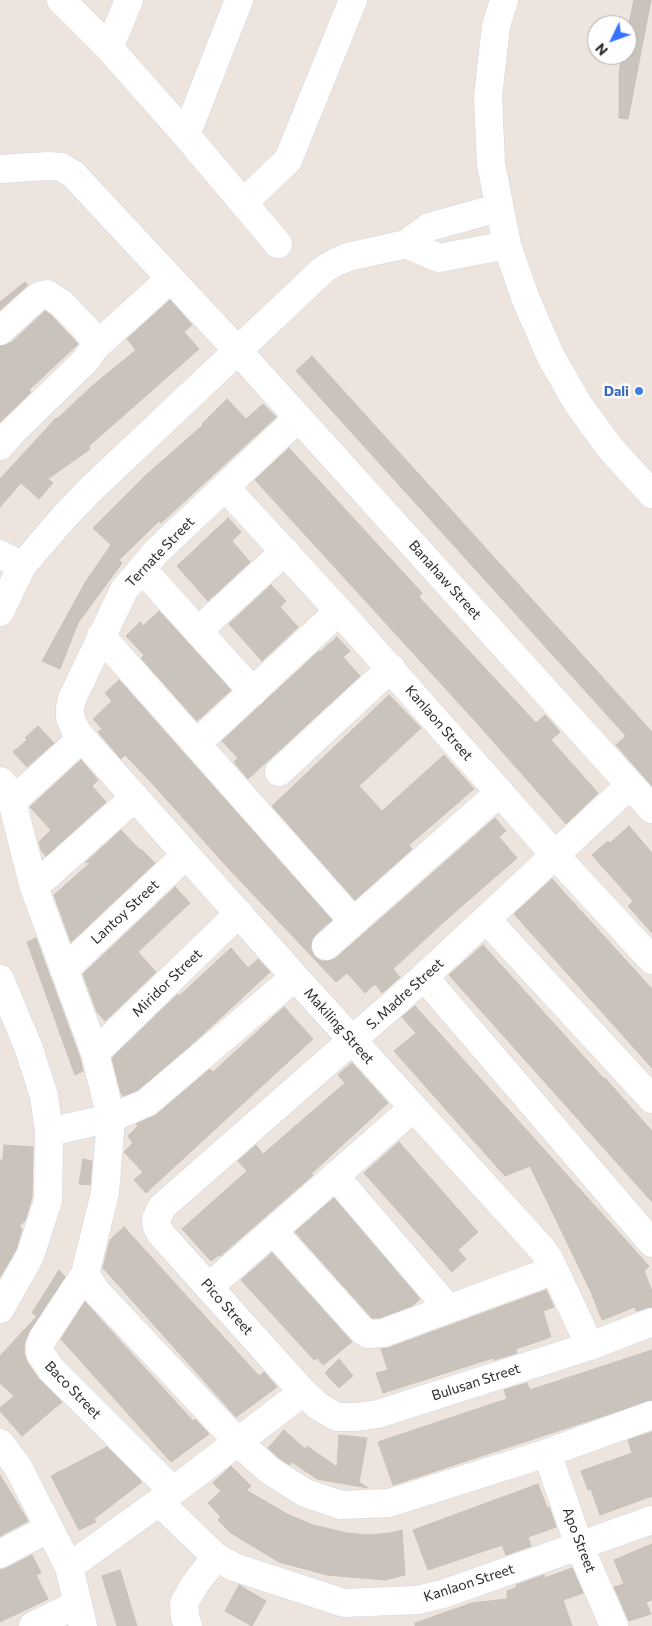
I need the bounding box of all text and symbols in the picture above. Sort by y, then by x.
north arrow [587,15,637,65]
text: N [591,40,611,59]
place label: Dali [604,383,629,399]
marker: Dali [633,385,645,397]
street label: Ternate Street [122,513,198,591]
street label: Banahaw Street [405,537,485,623]
street label: Kanlaon Street [402,682,476,764]
street label: Lantoy Street [88,876,162,948]
street label: Miridor Street [129,946,205,1020]
street label: S. Madre Street [363,955,447,1033]
street label: Makiling Street [300,984,378,1068]
street label: Pico Street [197,1275,257,1339]
street label: Baco Street [41,1358,105,1422]
street label: Bulusan Street [430,1360,522,1404]
street label: Apo Street [559,1505,599,1575]
street label: Kanlaon Street [422,1560,516,1606]

